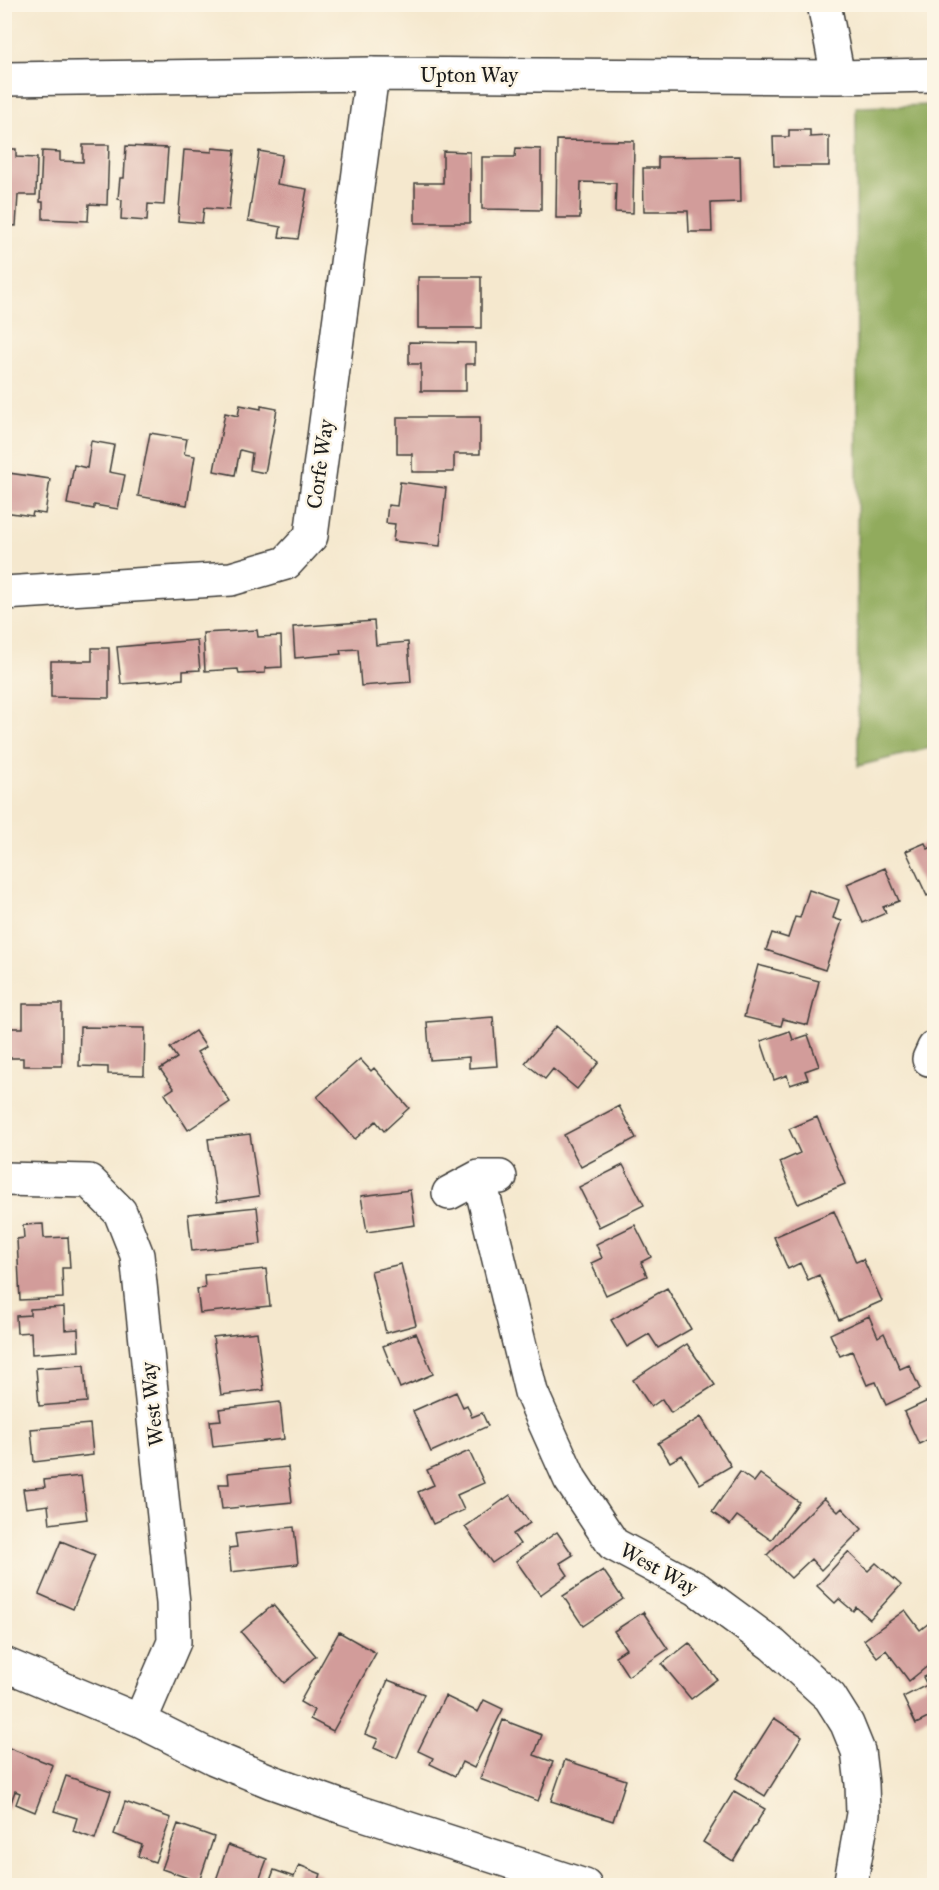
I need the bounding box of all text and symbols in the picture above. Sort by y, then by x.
street label: Upton Way [420,62,519,88]
street label: Corfe Way [301,416,339,511]
street label: West Way [135,1359,169,1448]
street label: West Way [616,1537,703,1601]

